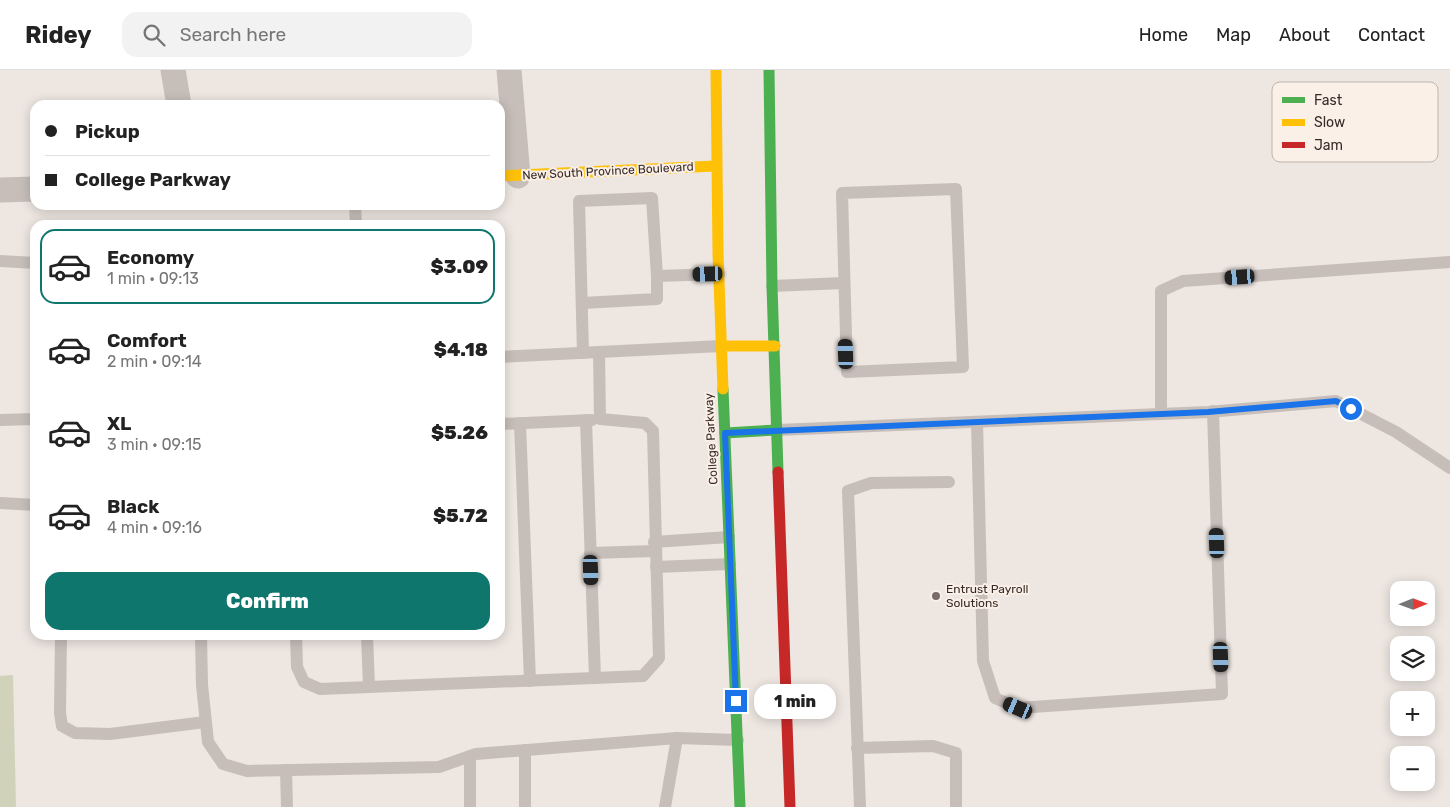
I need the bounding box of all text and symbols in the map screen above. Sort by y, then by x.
search box [122,12,472,57]
text: Ridey [25,21,92,49]
icon: search [140,21,168,49]
text: Search here [180,23,286,46]
text: Home [1139,24,1188,46]
text: Map [1216,24,1251,46]
text: About [1279,24,1330,46]
text: Contact [1358,24,1425,46]
legend [1272,82,1438,162]
text: Fast [1314,92,1343,109]
text: Slow [1314,114,1345,131]
text: Pickup [75,120,140,143]
text: Jam [1314,137,1343,154]
street label: New South Province Boulevard [522,160,694,182]
text: College Parkway [75,168,231,191]
icon: car [47,244,92,289]
text: Economy [107,246,194,269]
text: $3.09 [430,255,488,278]
car [692,266,723,282]
car [1224,268,1255,286]
text: 1 min · 09:13 [107,269,199,288]
icon: car [47,327,92,372]
text: Comfort [107,329,187,352]
text: $4.18 [434,338,488,361]
car [837,339,854,369]
text: 2 min · 09:14 [107,352,202,371]
street label: College Parkway [702,392,720,485]
route start [1340,398,1362,420]
icon: car [47,410,92,455]
text: XL [107,412,131,435]
text: $5.26 [431,421,488,444]
text: 3 min · 09:15 [107,435,202,454]
icon: car [47,493,92,538]
text: Black [107,495,159,518]
text: $5.72 [433,504,488,527]
text: 4 min · 09:16 [107,518,202,537]
car [1208,528,1225,558]
car [582,555,599,585]
button: Confirm [45,572,490,630]
north arrow [1390,581,1435,626]
map controls [1390,581,1435,791]
place label: Entrust Payroll Solutions [946,582,1029,610]
marker: Entrust Payroll Solutions [930,590,942,602]
button: layers [1390,636,1435,681]
car [1212,642,1229,672]
callout: 1 min [754,684,836,718]
route end [725,690,747,712]
button: + [1390,691,1435,736]
text: 1 min [774,692,816,711]
car [1001,695,1034,721]
button: − [1390,746,1435,791]

